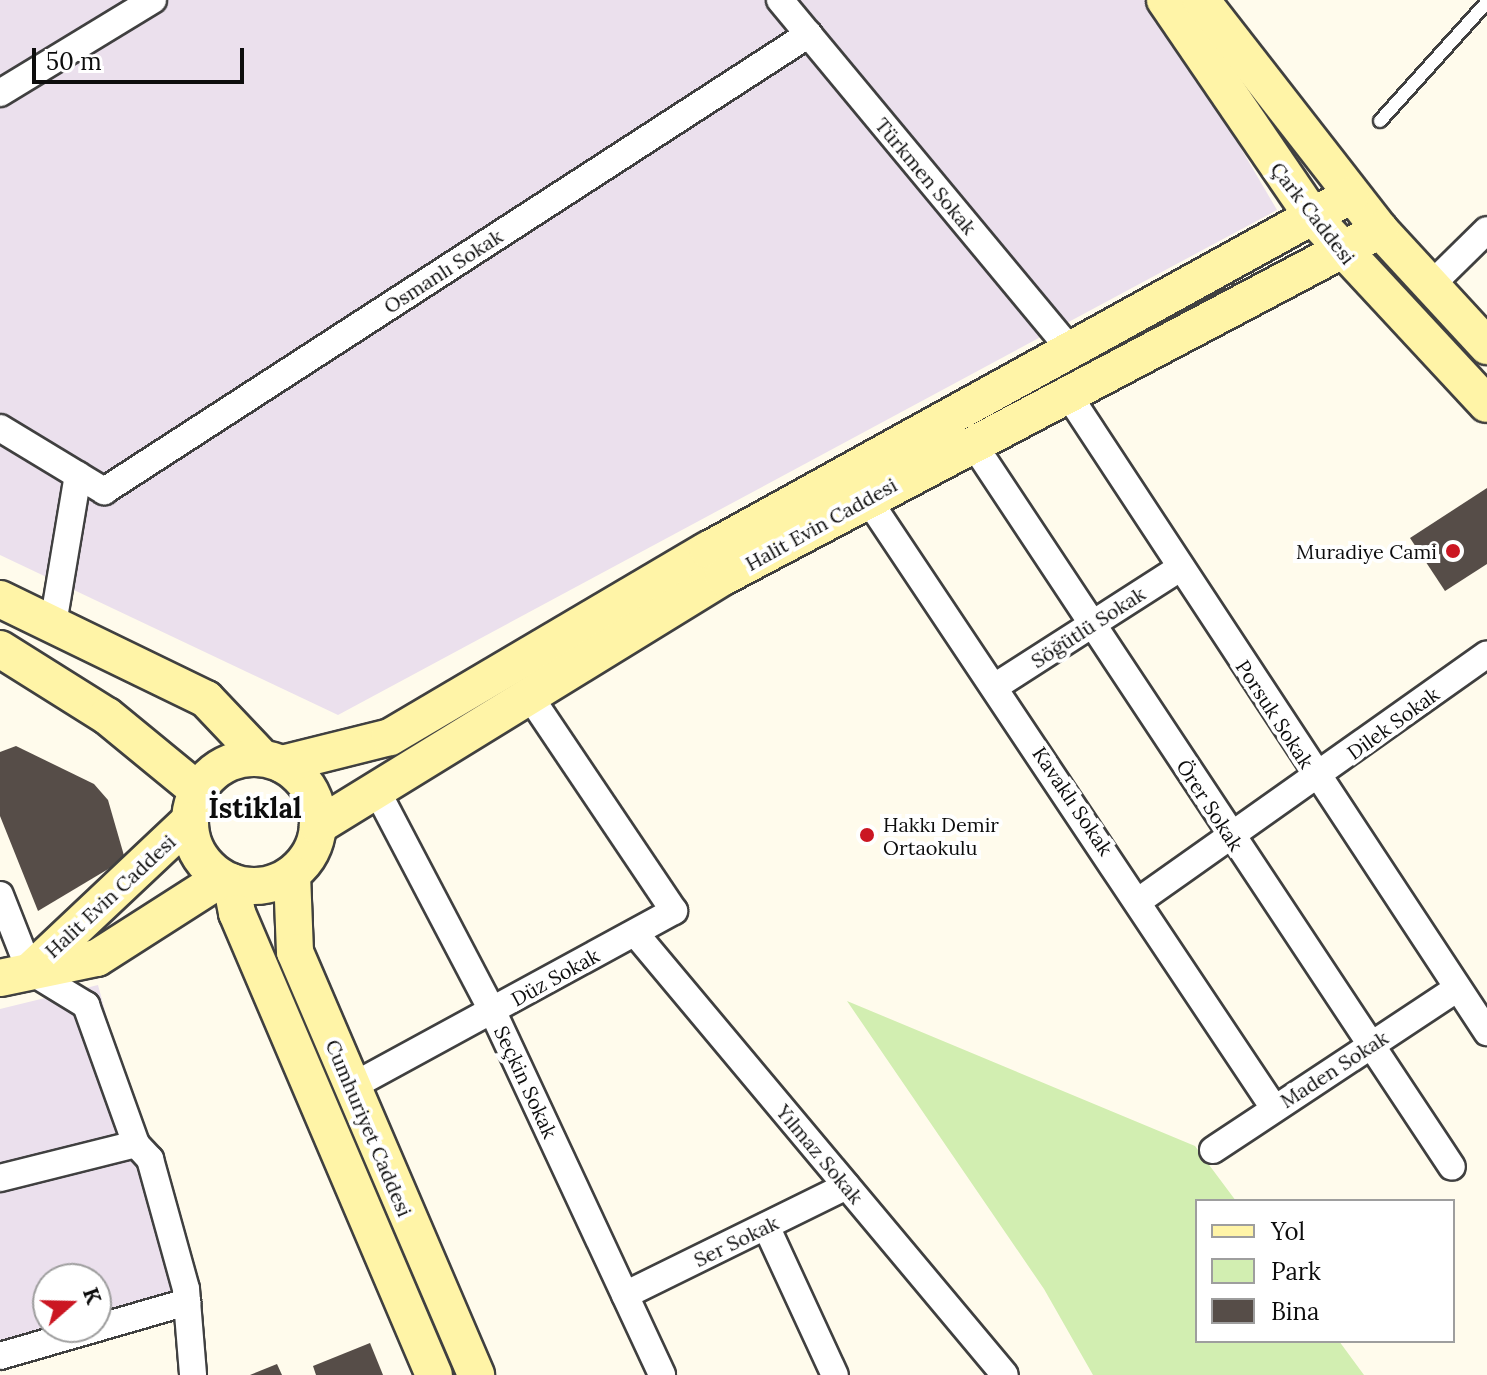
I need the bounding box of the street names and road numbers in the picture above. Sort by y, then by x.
street label: Türkmen Sokak [870,113,982,239]
street label: Çark Caddesi [1266,157,1360,269]
street label: Osmanlı Sokak [379,224,507,318]
street label: Halit Evin Caddesi [741,472,901,576]
street label: Söğütlü Sokak [1026,581,1150,673]
street label: Porsuk Sokak [1231,655,1319,773]
street label: Dilek Sokak [1342,682,1444,764]
street label: Kavaklı Sokak [1028,742,1118,860]
street label: Örer Sokak [1172,755,1248,855]
street label: Halit Evin Caddesi [40,829,180,963]
street label: Düz Sokak [507,943,603,1011]
street label: Seçkin Sokak [489,1022,563,1142]
street label: Maden Sokak [1276,1025,1392,1113]
street label: Cumhuriyet Caddesi [321,1036,417,1220]
street label: Yılmaz Sokak [772,1100,868,1208]
street label: Ser Sokak [690,1210,782,1272]

